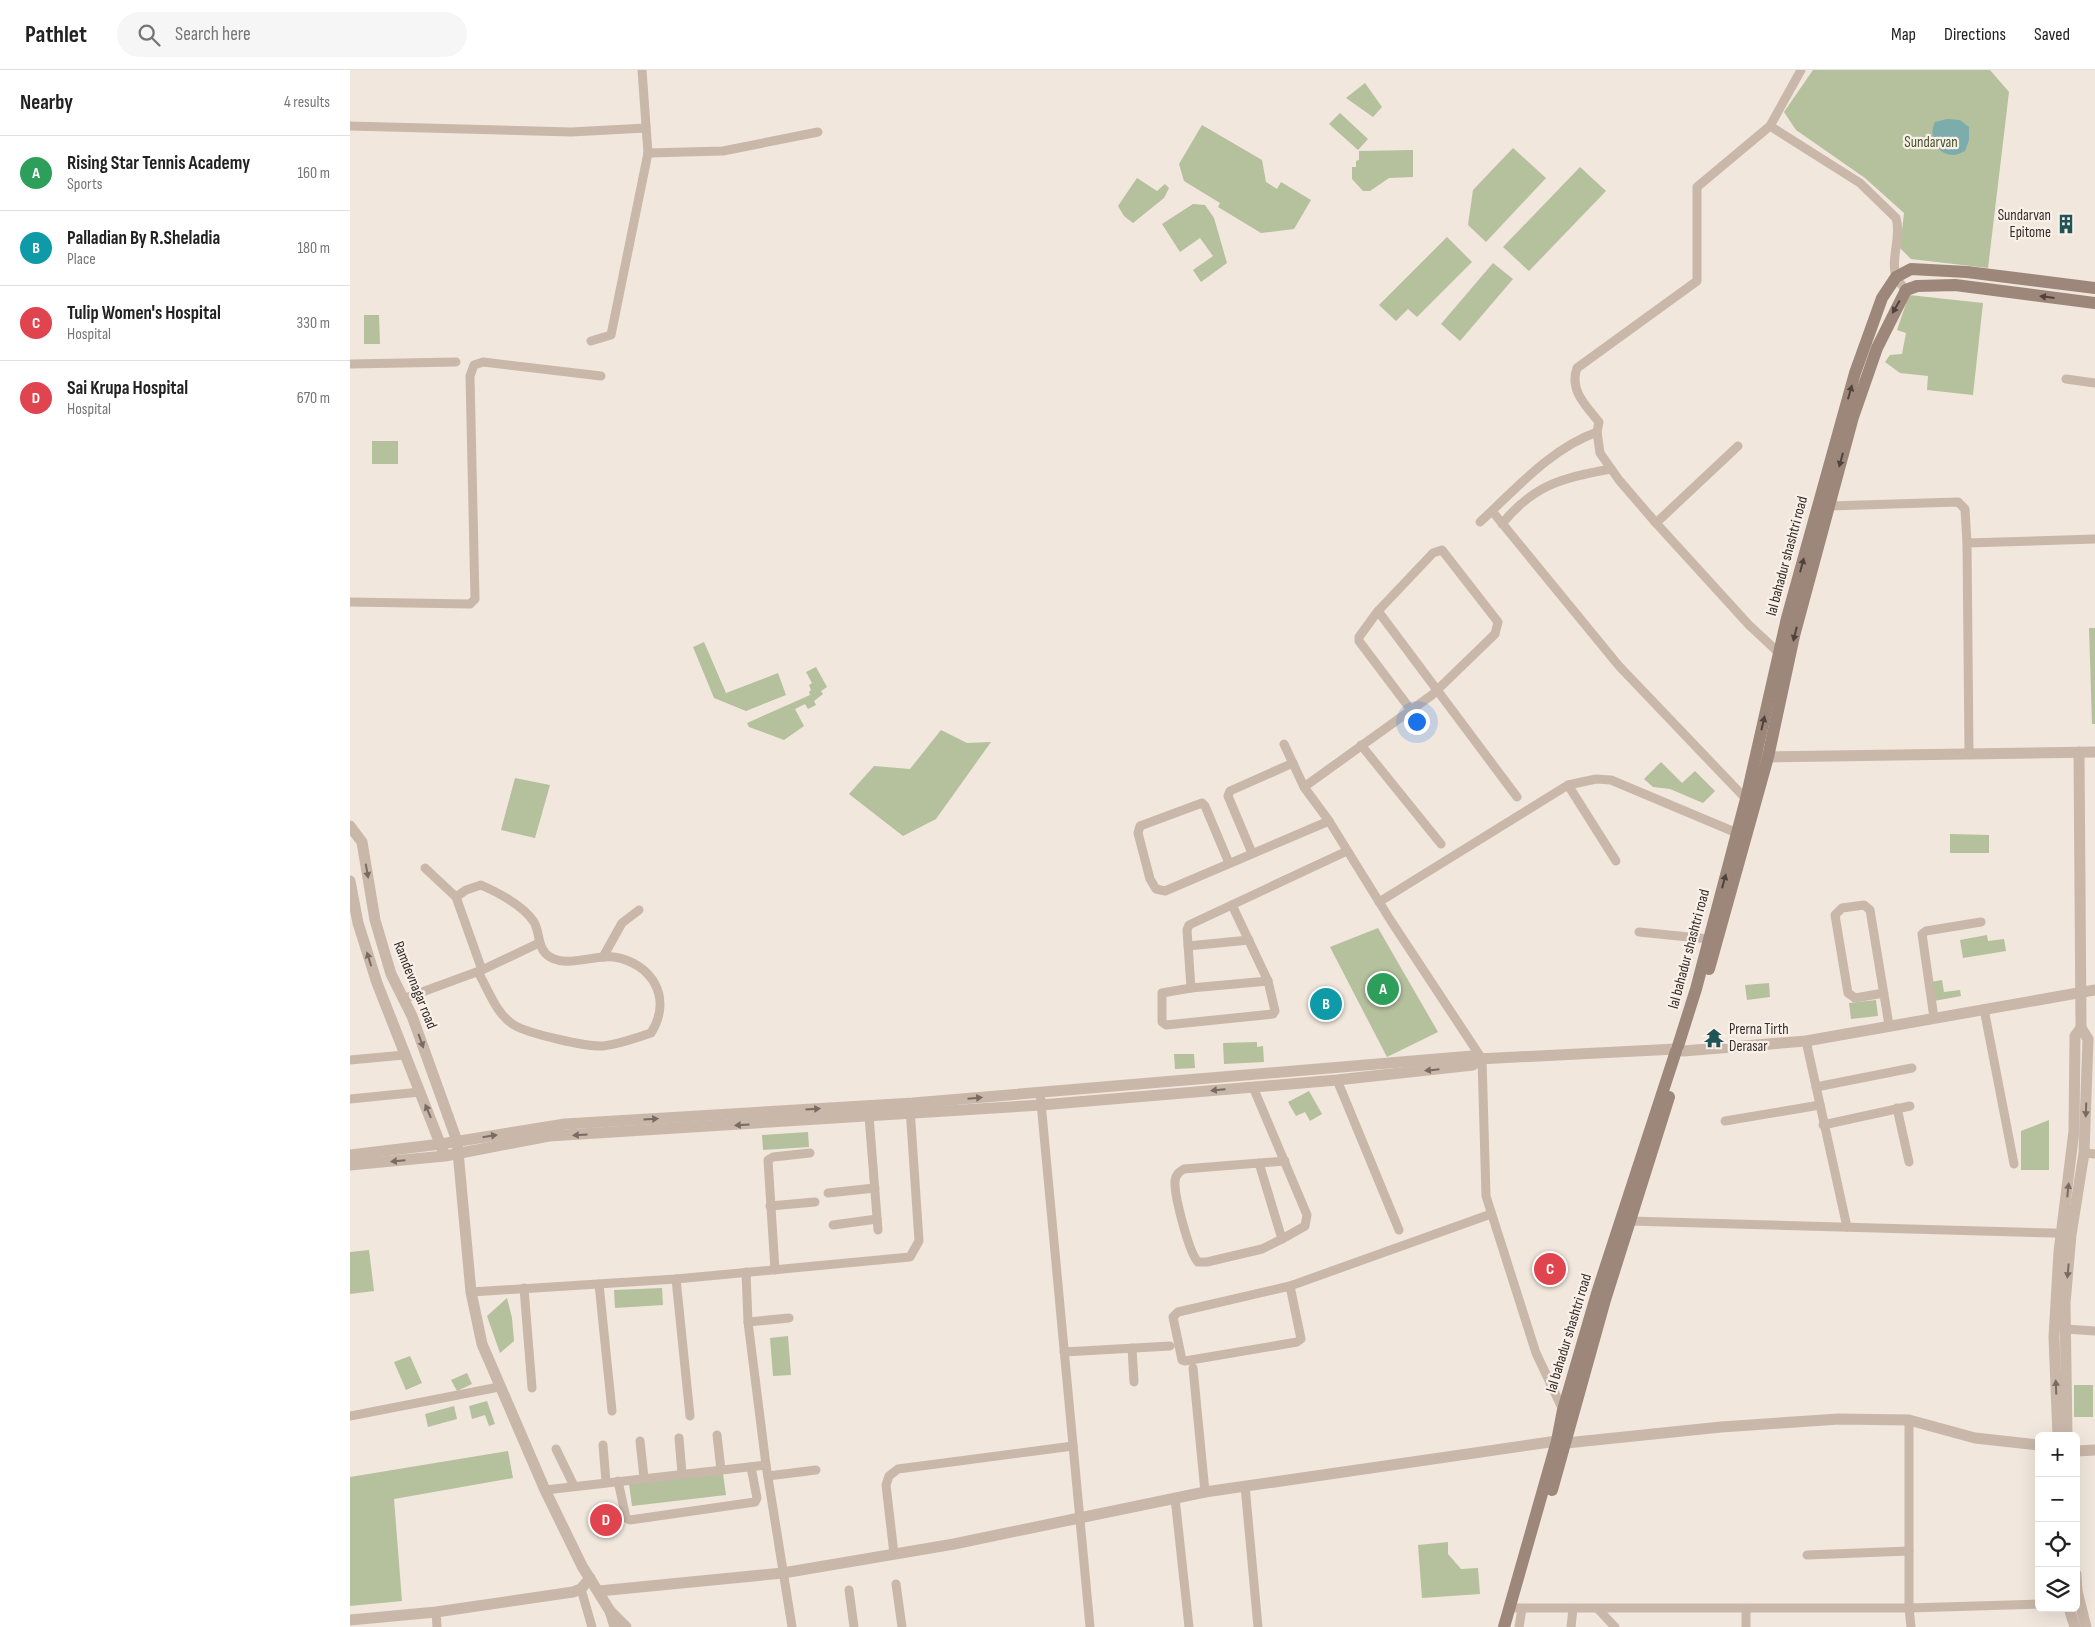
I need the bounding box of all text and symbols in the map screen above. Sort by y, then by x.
search box [117,12,467,57]
text: Pathlet [25,20,87,49]
icon: search [135,21,163,49]
text: Search here [175,23,251,46]
text: Map [1891,24,1916,45]
text: Directions [1944,24,2006,45]
text: Saved [2034,24,2070,45]
text: Nearby [20,90,73,115]
text: 4 results [284,93,330,112]
park label: Sundarvan [1904,133,1958,152]
text: Rising Star Tennis Academy [67,152,250,175]
text: A [32,164,40,183]
text: 160 m [297,164,330,183]
text: Sports [67,175,102,194]
place label: Sundarvan Epitome [1998,206,2051,242]
building icon: Sundarvan Epitome [2055,213,2077,235]
text: Palladian By R.Sheladia [67,227,220,250]
text: B [32,239,40,258]
text: 180 m [297,239,330,258]
text: Place [67,250,96,269]
one-way arrow [2038,292,2054,300]
one-way arrow [1891,301,1900,314]
text: Tulip Women's Hospital [67,302,221,325]
text: C [32,314,40,333]
text: 330 m [297,314,330,333]
text: Hospital [67,325,111,344]
text: Sai Krupa Hospital [67,377,188,400]
one-way arrow [1846,384,1854,399]
text: D [32,389,40,408]
text: 670 m [297,389,330,408]
text: Hospital [67,400,111,419]
one-way arrow [1837,453,1845,468]
street label: lal bahadur shashtri road [1762,494,1812,618]
one-way arrow [1798,558,1806,573]
one-way arrow [1790,627,1798,642]
your location [1404,709,1430,735]
one-way arrow [1759,716,1767,731]
one-way arrow [364,863,372,879]
one-way arrow [1720,873,1728,888]
street label: lal bahadur shashtri road [1664,887,1714,1011]
street label: Ramdevnagar road [389,938,441,1032]
one-way arrow [365,952,373,967]
pin: A [1367,970,1399,1008]
pin: B [1310,985,1342,1023]
place label: Prerna Tirth Derasar [1729,1020,1789,1056]
temple icon: Prerna Tirth Derasar [1703,1027,1725,1049]
one-way arrow [417,1034,425,1049]
one-way arrow [1424,1066,1440,1074]
one-way arrow [1210,1086,1226,1094]
one-way arrow [968,1094,984,1102]
one-way arrow [2081,1102,2089,1118]
one-way arrow [423,1104,431,1118]
one-way arrow [805,1105,821,1113]
one-way arrow [643,1115,659,1123]
one-way arrow [733,1121,749,1129]
one-way arrow [571,1131,587,1139]
one-way arrow [482,1132,498,1140]
one-way arrow [389,1157,405,1165]
one-way arrow [2064,1182,2072,1198]
pin: C [1534,1250,1566,1288]
one-way arrow [2064,1264,2072,1280]
street label: lal bahadur shashtri road [1542,1271,1596,1395]
one-way arrow [2052,1379,2060,1395]
map controls [2035,1432,2080,1612]
button: + [2035,1432,2080,1477]
button: − [2035,1477,2080,1522]
pin: D [590,1501,622,1539]
button: locate [2035,1522,2080,1567]
button: layers [2035,1567,2080,1612]

